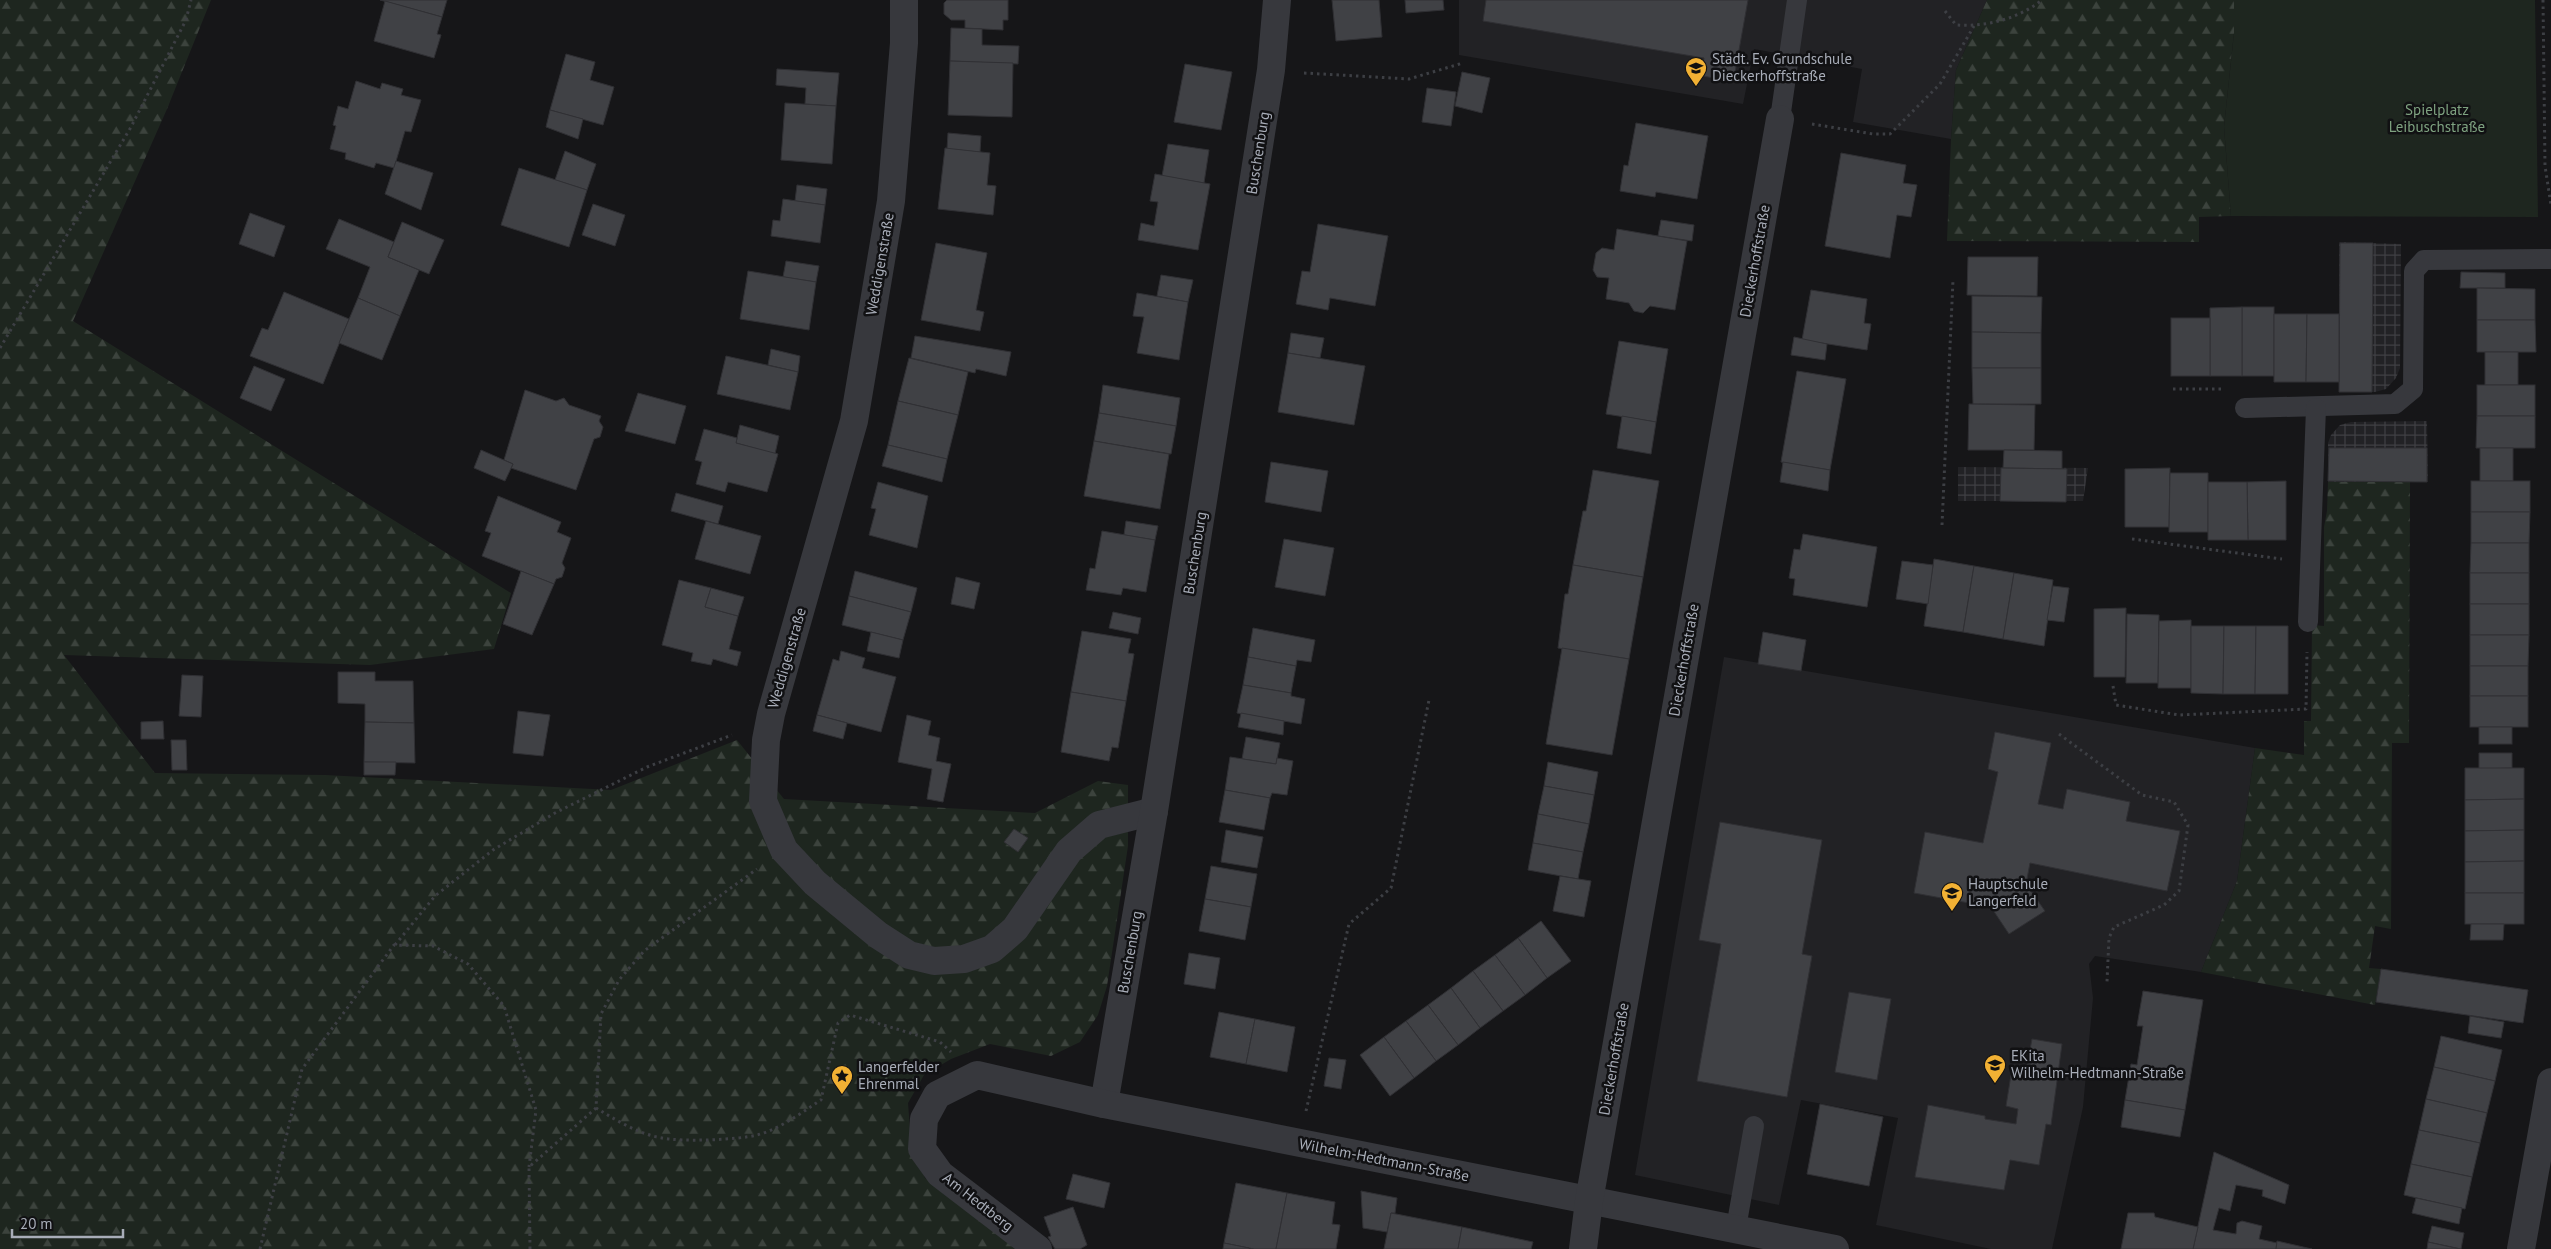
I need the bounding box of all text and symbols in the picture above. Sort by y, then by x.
place label: Städt. Ev. Grundschule Dieckerhoffstraße [1712,49,1852,85]
school or university icon: Städt. Ev. Grundschule Dieckerhoffstraße [1684,56,1708,87]
park label: Spielplatz Leibuschstraße [2389,100,2485,136]
street label: Buschenburg [1242,110,1273,196]
street label: Dieckerhoffstraße [1735,203,1774,319]
street label: Weddigenstraße [861,211,898,317]
street label: Buschenburg [1179,510,1210,596]
street label: Dieckerhoffstraße [1664,602,1703,718]
street label: Weddigenstraße [763,605,810,710]
place label: Hauptschule Langerfeld [1968,874,2048,910]
school or university icon: Hauptschule Langerfeld [1940,881,1964,912]
street label: Buschenburg [1113,909,1146,995]
street label: Dieckerhoffstraße [1594,1001,1633,1117]
place label: EKita Wilhelm-Hedtmann-Straße [2011,1046,2184,1082]
school or university icon: EKita Wilhelm-Hedtmann-Straße [1983,1053,2007,1084]
place label: Langerfelder Ehrenmal [858,1057,939,1093]
place icon: Langerfelder Ehrenmal [830,1064,854,1095]
street label: Wilhelm-Hedtmann-Straße [1297,1134,1471,1185]
street label: Am Hedtberg [939,1168,1018,1235]
scale bar [12,1206,124,1238]
text: 20 m [20,1214,53,1233]

